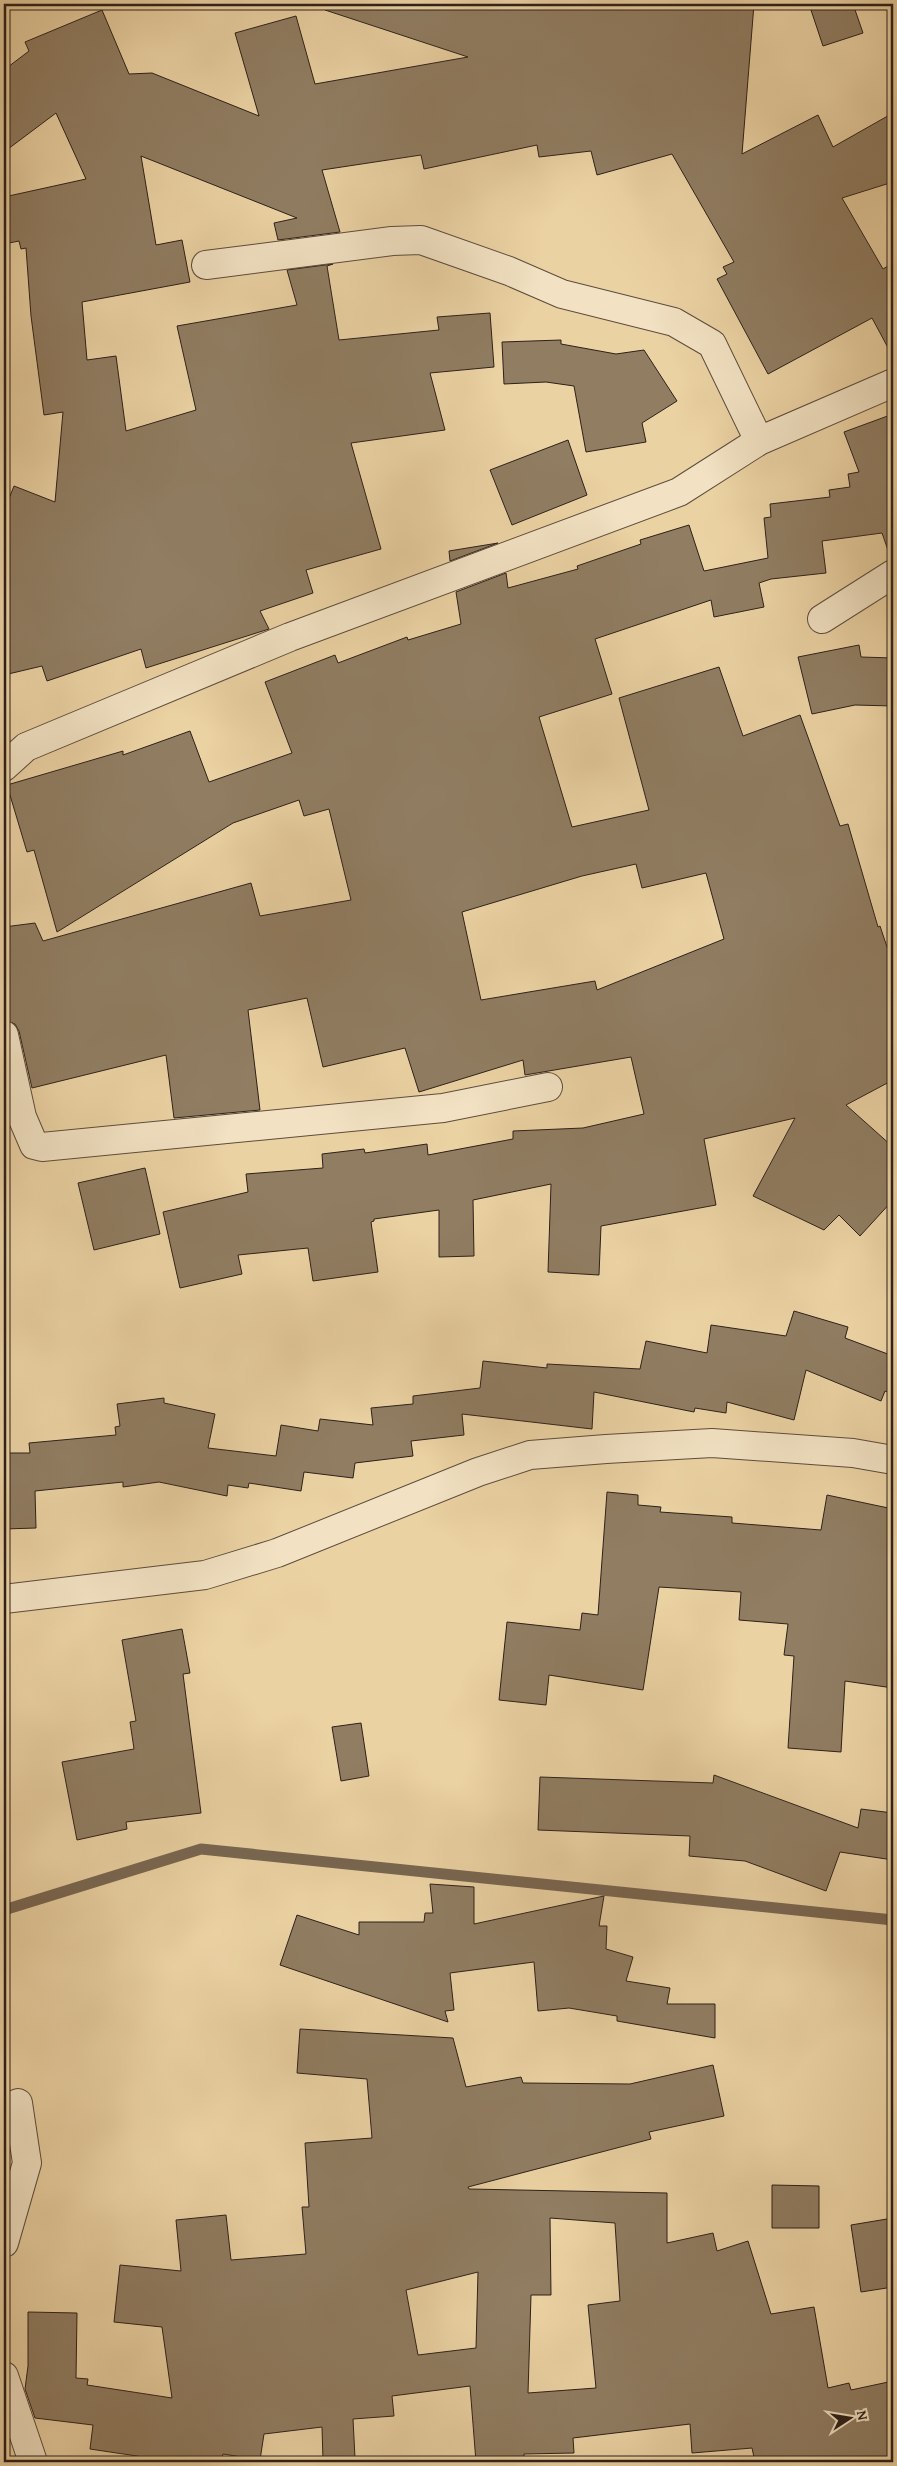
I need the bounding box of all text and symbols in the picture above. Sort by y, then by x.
north arrow [824,2394,874,2444]
text: N [852,2409,874,2423]

